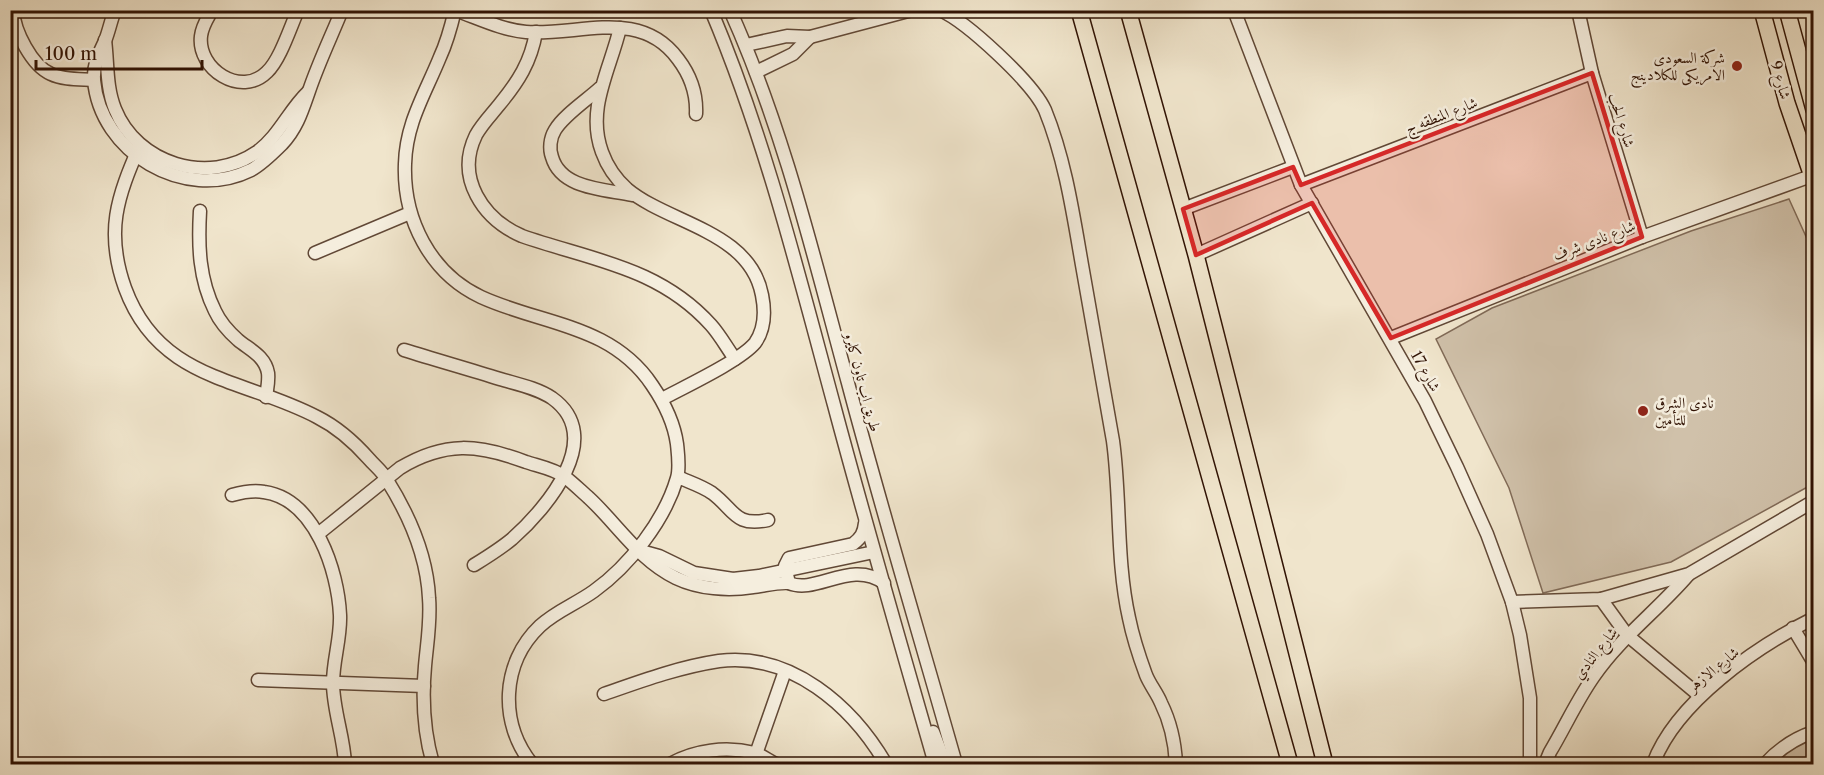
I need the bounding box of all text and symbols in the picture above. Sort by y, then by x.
scale bar [36,33,202,71]
text: 100 m [45,43,97,65]
place label: شركة السعودى الامريكى للكلادينج [1630,48,1725,89]
marker: شركة السعودى الامريكى للكلادينج [1730,59,1744,73]
street label: شارع 9 [1763,59,1795,102]
street label: شارع الحب [1601,90,1639,151]
street label: شارع المنطقه ج [1402,93,1481,141]
street label: شارع نادى شرف [1550,216,1639,268]
street label: طريق اب تاون كايرو [839,328,885,434]
street label: شارع 17 [1404,347,1445,397]
place label: نادى الشرق للتأمين [1655,393,1714,429]
marker: نادى الشرق للتأمين [1636,404,1650,418]
street label: شارع النادي [1569,623,1624,685]
street label: شارع الازهر [1682,642,1745,700]

